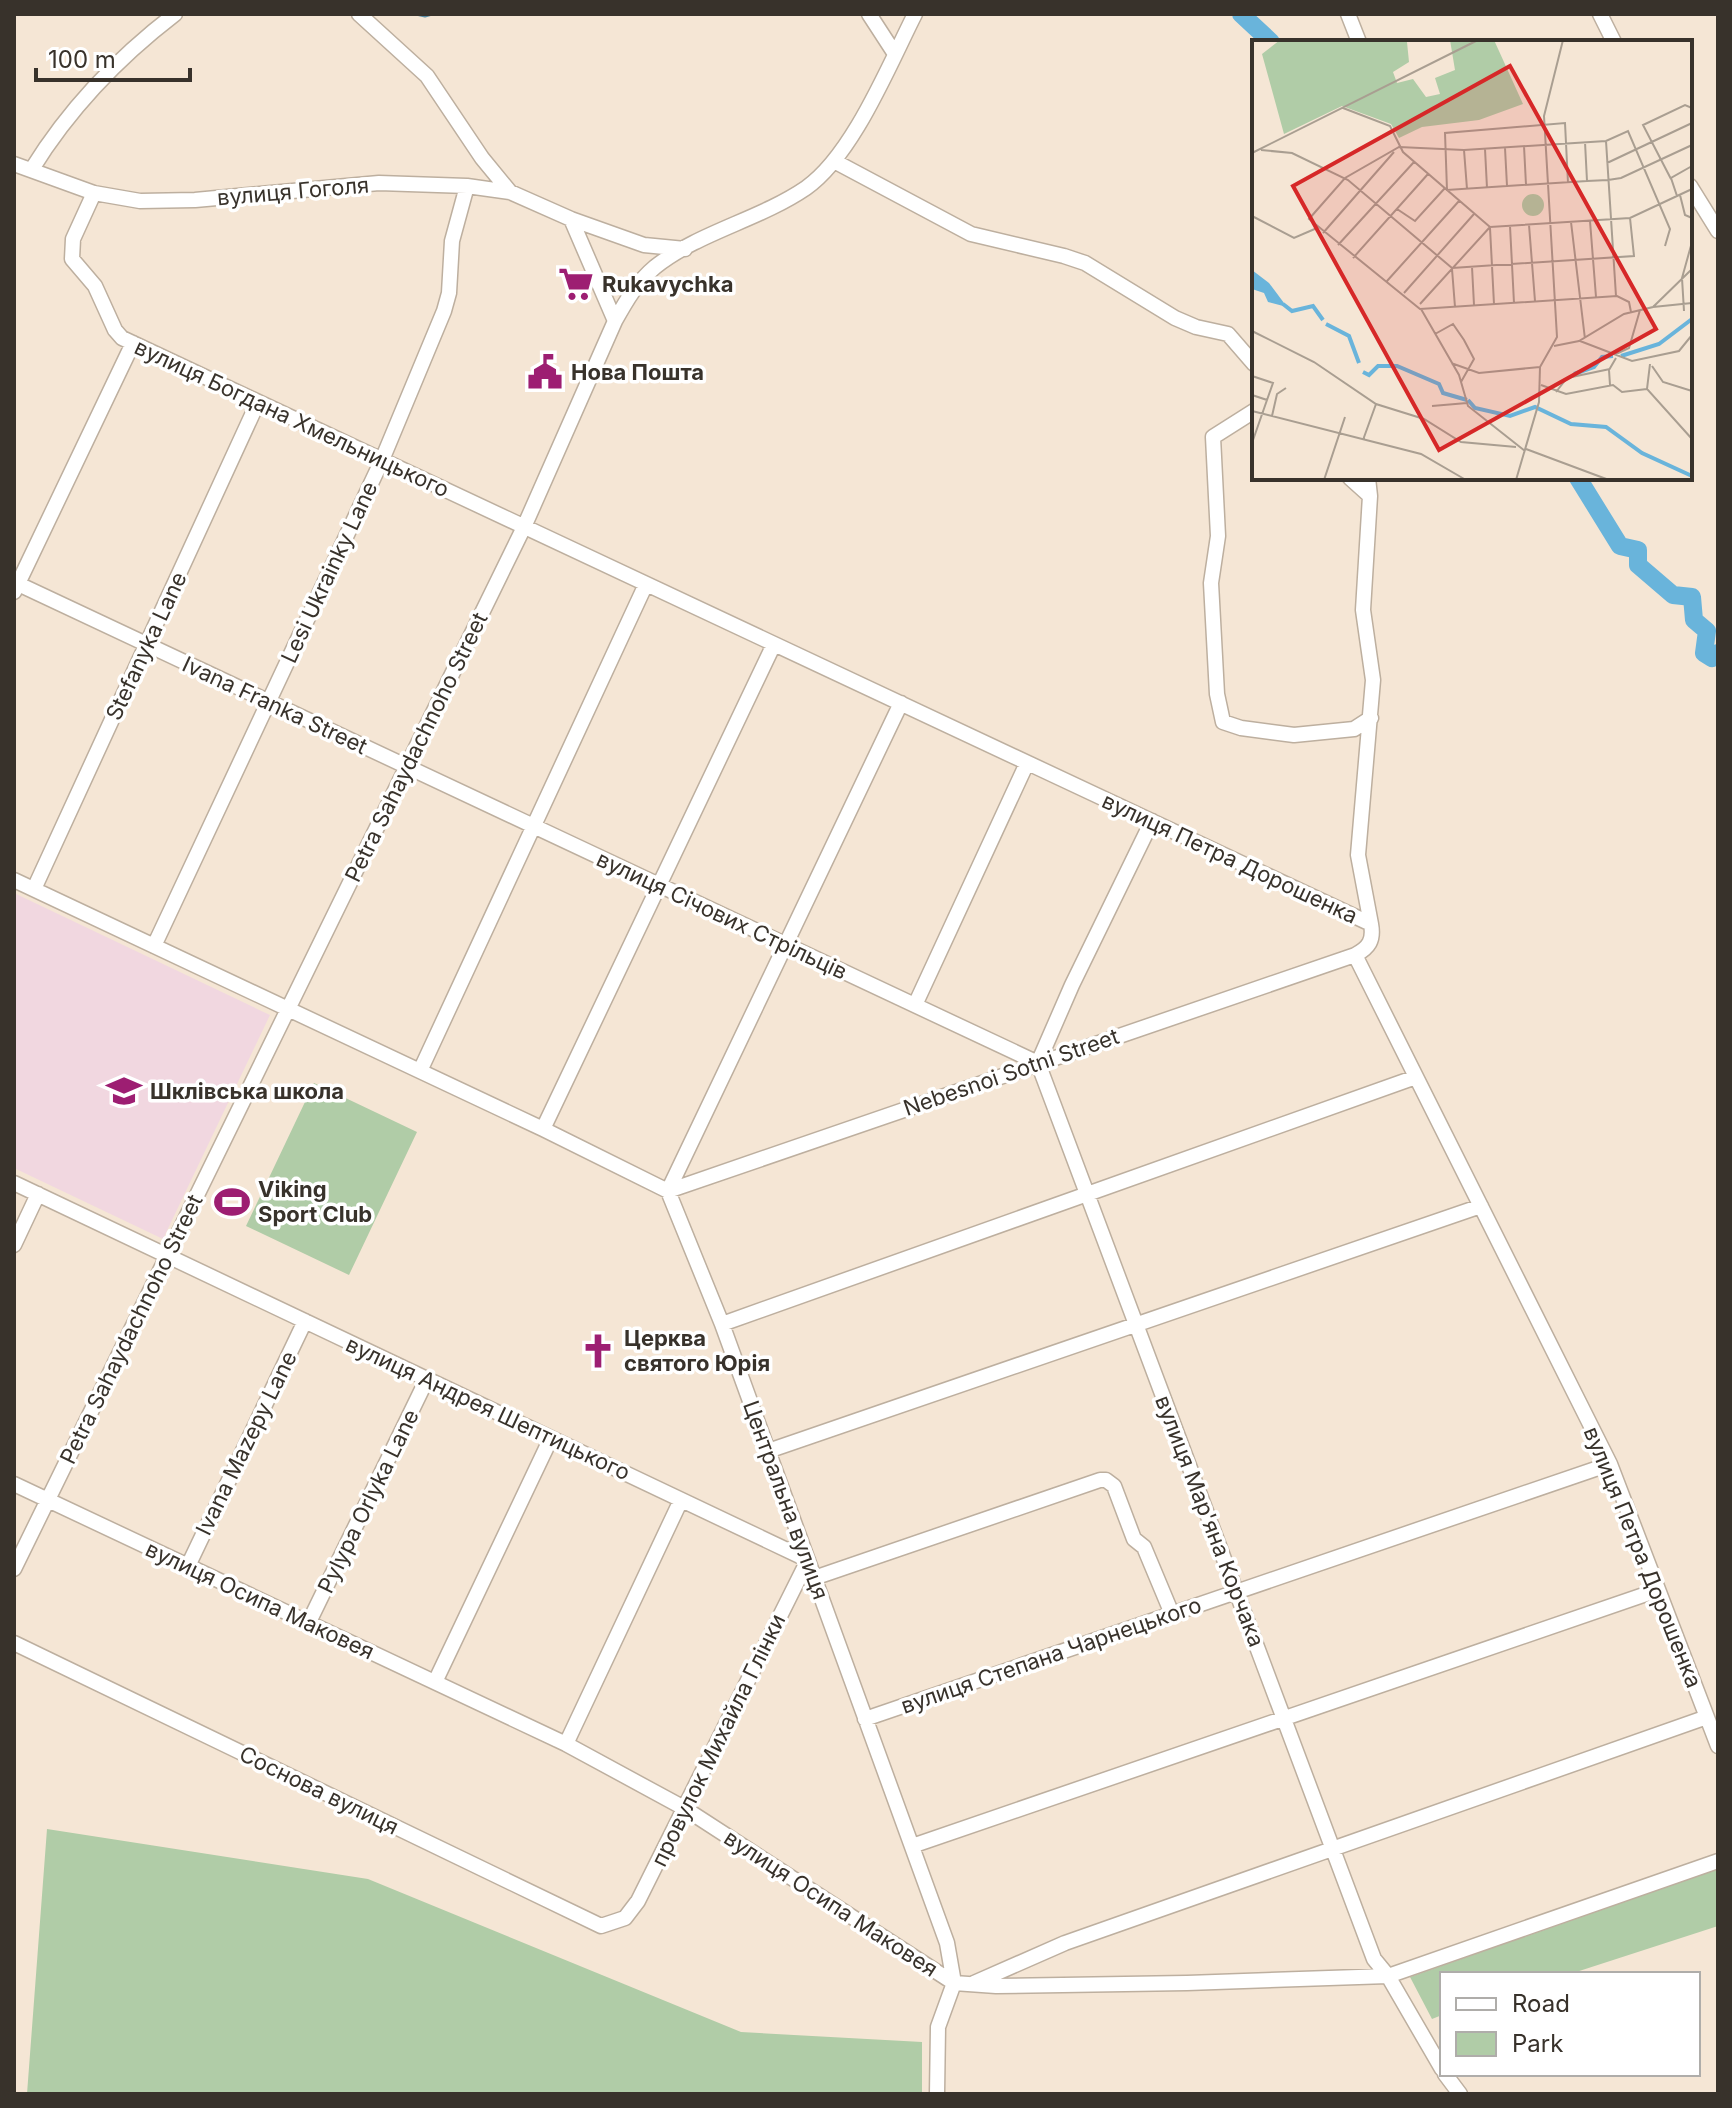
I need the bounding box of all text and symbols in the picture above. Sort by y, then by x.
scale bar [36,32,190,82]
inset map [1252,40,1692,480]
text: 100 m [48,45,116,74]
street label: вулиця Гоголя [216,171,370,211]
supermarket icon: Rukavychka [557,265,595,303]
place label: Rukavychka [602,271,734,297]
street label: вулиця Богдана Хмельницького [131,334,453,502]
public building icon: Нова Пошта [526,353,564,391]
place label: Нова Пошта [571,359,704,385]
street label: Lesi Ukrainky Lane [276,477,382,667]
street label: Stefanyka Lane [100,568,192,724]
street label: Petra Sahaydachnoho Street [339,608,493,886]
street label: Ivana Franka Street [178,651,372,759]
street label: вулиця Петра Дорошенка [1098,787,1362,929]
street label: вулиця Січових Стрільців [593,845,851,985]
street label: Nebesnoi Sotni Street [900,1023,1122,1121]
school or university icon: Шклівська школа [105,1072,143,1110]
place label: Шклівська школа [150,1078,344,1104]
place label: Viking Sport Club [258,1176,372,1227]
sports icon: Viking Sport Club [213,1183,251,1221]
street label: Petra Sahaydachnoho Street [54,1190,208,1468]
place label: Церква святого Юрія [624,1325,770,1376]
street label: вулиця Андрея Шептицького [342,1331,634,1485]
church icon: Церква святого Юрія [579,1332,617,1370]
street label: Ivana Mazepy Lane [190,1347,302,1539]
street label: вулиця Мар'яна Корчака [1150,1392,1270,1650]
street label: Центральна вулиця [738,1397,834,1603]
street label: Pylypa Orlyka Lane [312,1405,424,1597]
street label: вулиця Петра Дорошенка [1579,1423,1707,1691]
street label: вулиця Осипа Маковея [142,1536,378,1664]
street label: вулиця Степана Чарнецького [897,1591,1205,1719]
street label: провулок Михайла Глінки [646,1610,790,1870]
street label: Соснова вулиця [235,1740,403,1840]
street label: вулиця Осипа Маковея [719,1824,943,1982]
legend [1440,1972,1700,2076]
text: Road [1512,1989,1570,2018]
text: Park [1512,2029,1563,2058]

